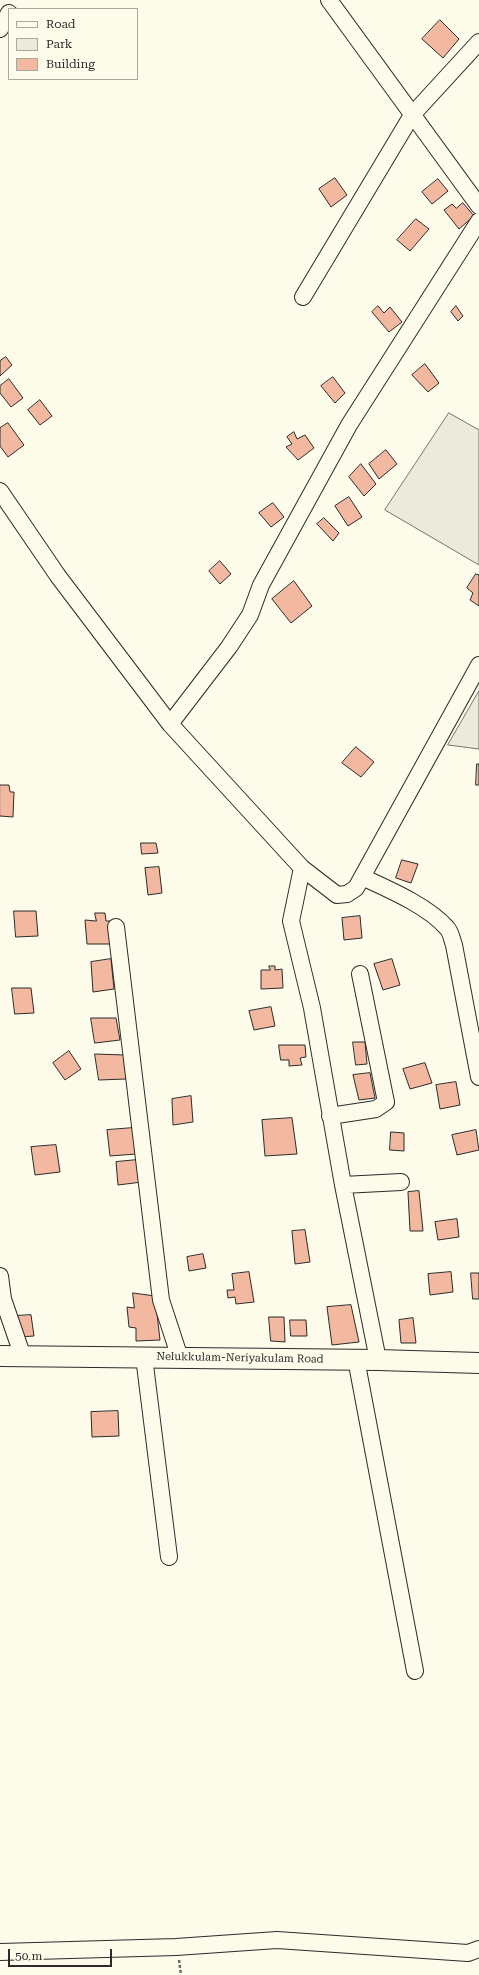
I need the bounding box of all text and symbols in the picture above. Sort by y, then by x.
legend [8,8,138,80]
text: Road [46,17,75,31]
text: Park [46,37,72,51]
text: Building [46,57,95,71]
street label: Nelukkulam-Neriyakulam Road [156,1350,324,1366]
scale bar [10,1941,114,1967]
text: 50 m [15,1949,42,1963]

